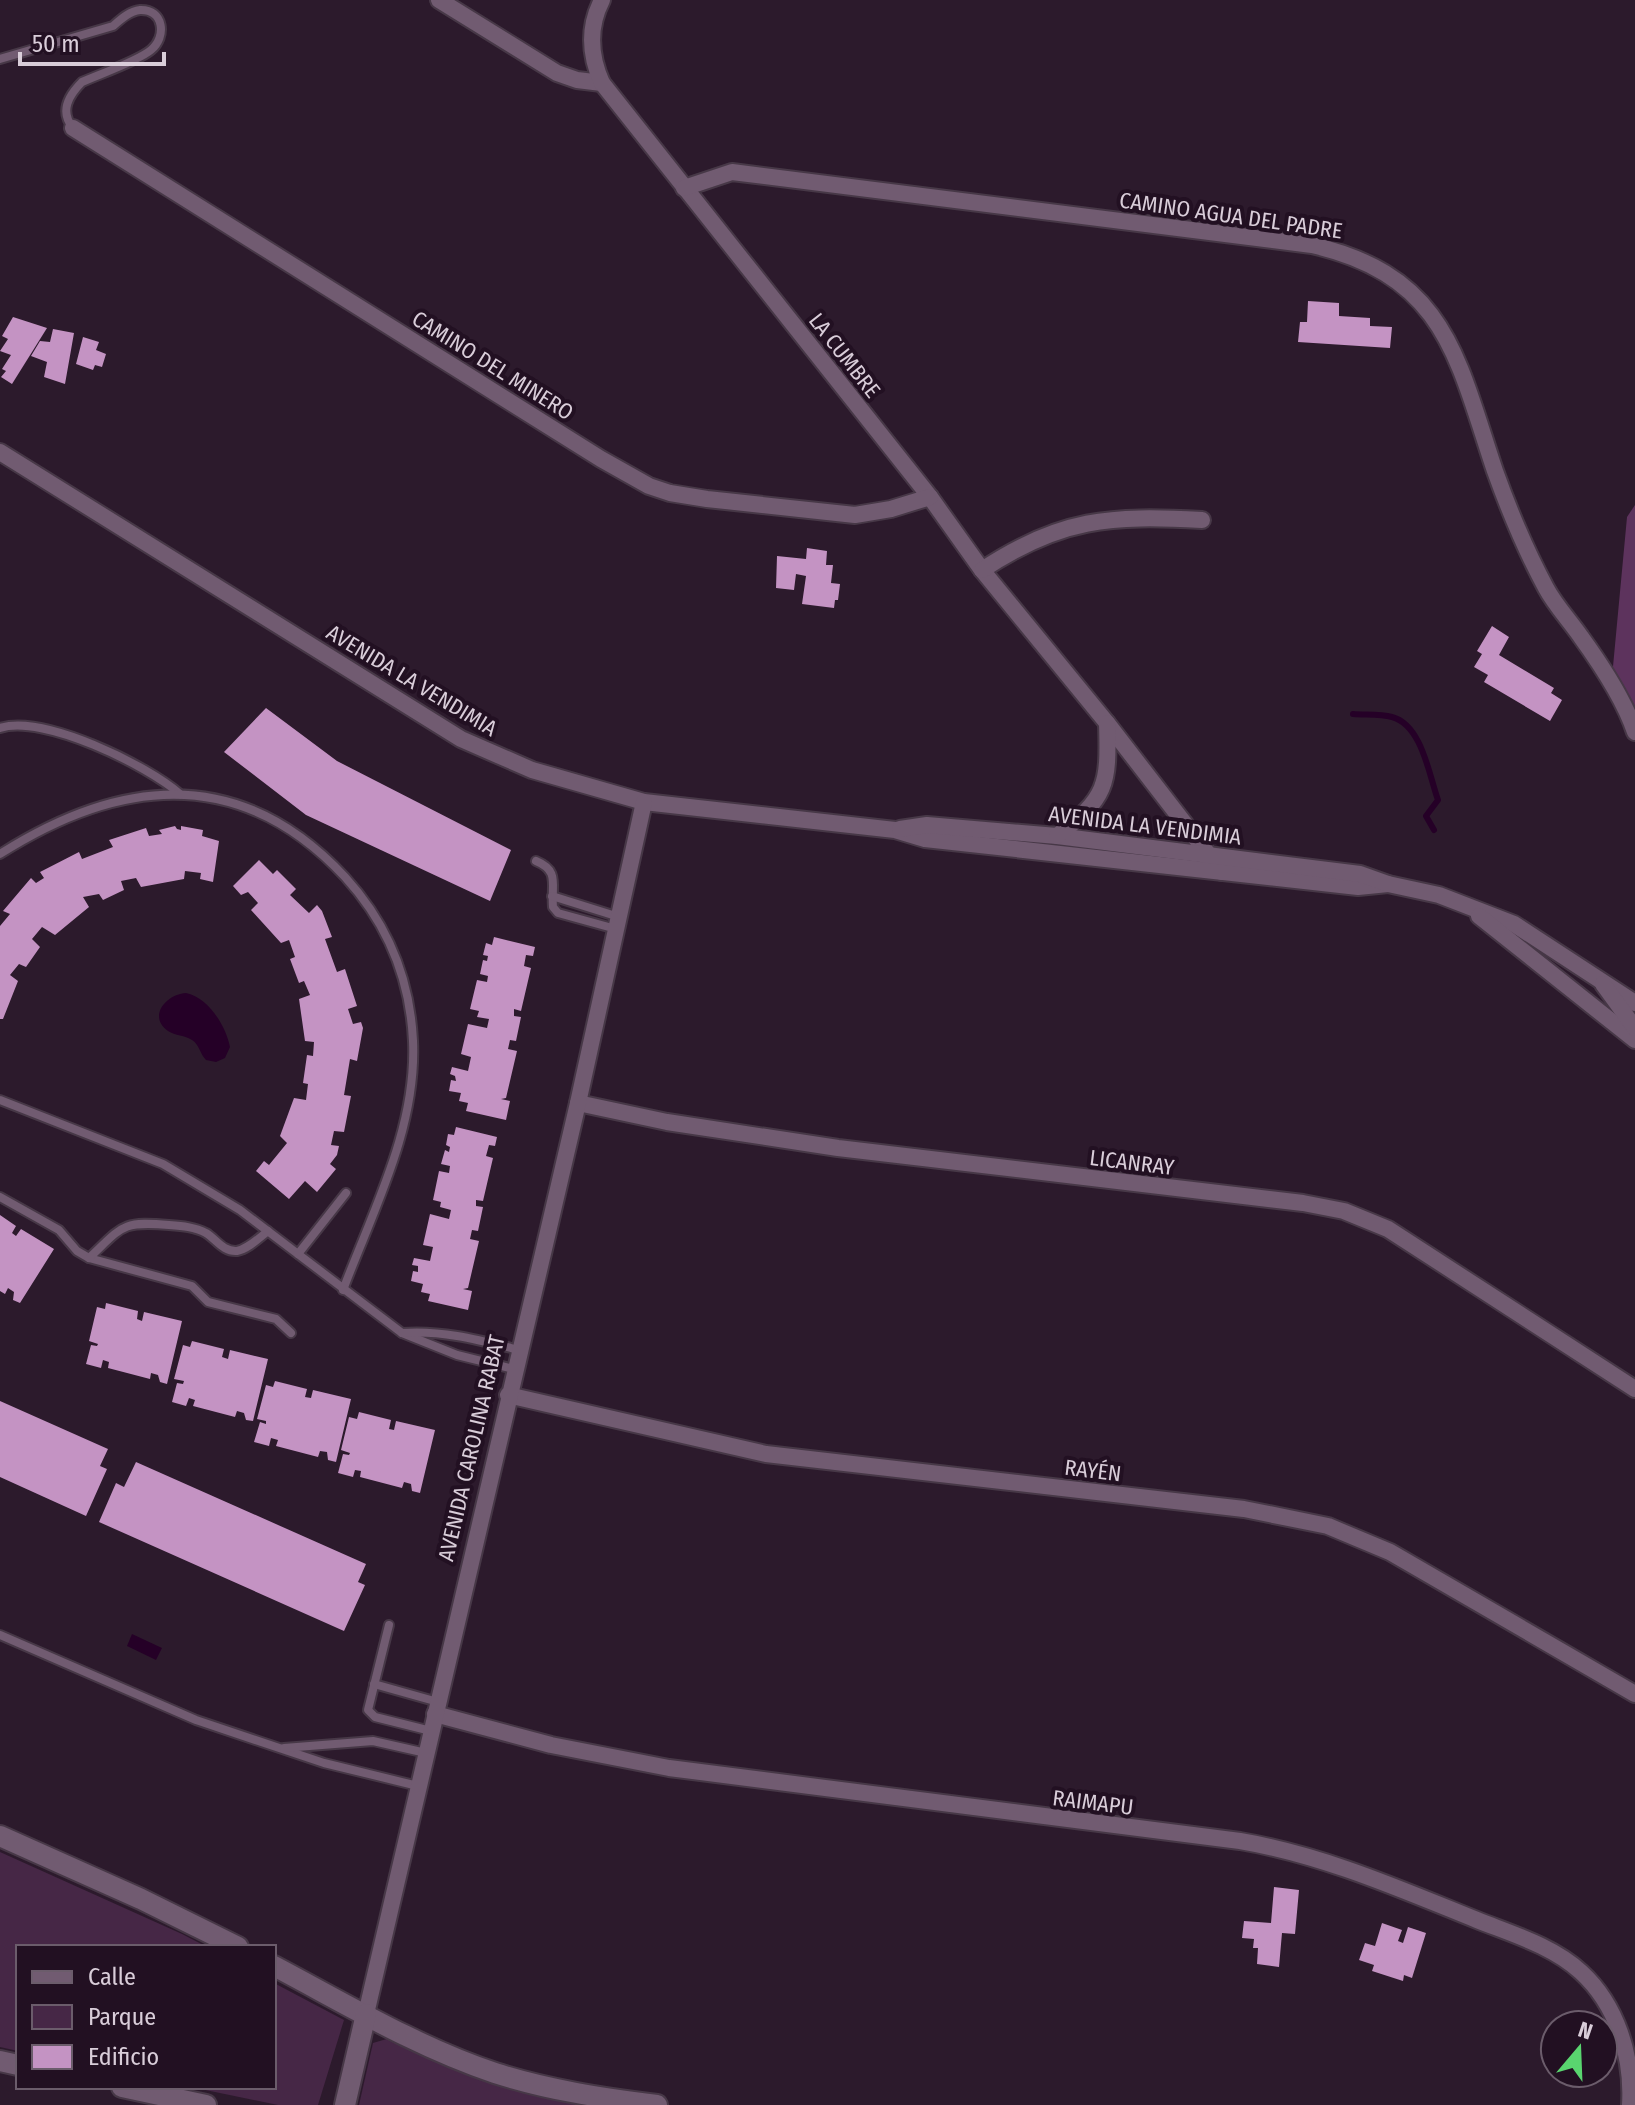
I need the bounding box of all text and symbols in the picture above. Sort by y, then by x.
scale bar [20,16,164,66]
text: 50 m [32,30,80,58]
street label: CAMINO AGUA DEL PADRE [1118,186,1344,245]
street label: CAMINO DEL MINERO [407,305,578,426]
street label: LA CUMBRE [803,307,886,403]
street label: AVENIDA LA VENDIMIA [322,619,502,742]
street label: AVENIDA LA VENDIMIA [1047,800,1243,851]
street label: LICANRAY [1088,1144,1176,1181]
street label: AVENIDA CAROLINA RABAT [432,1332,511,1564]
street label: RAYÉN [1063,1454,1123,1487]
street label: RAIMAPU [1051,1784,1135,1821]
legend [16,1945,276,2089]
text: Calle [88,1963,136,1991]
text: Parque [88,2003,156,2031]
north arrow [1539,2009,1619,2089]
text: N [1575,2016,1596,2045]
text: Edificio [88,2043,159,2071]

